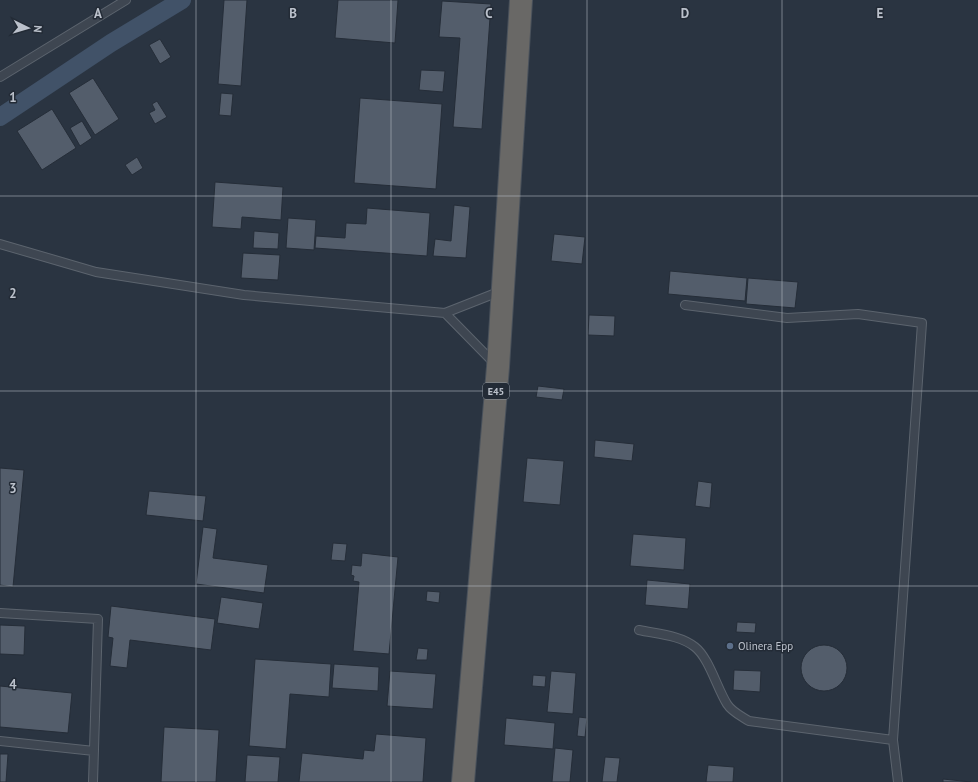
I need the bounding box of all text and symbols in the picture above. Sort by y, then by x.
text: A [94,5,102,22]
text: B [289,5,297,22]
text: C [485,5,493,22]
text: D [681,5,689,22]
text: E [877,5,884,22]
north arrow [8,8,48,48]
text: N [31,25,45,33]
text: 1 [9,89,17,106]
text: 2 [9,285,17,302]
road number: E45 [483,383,509,399]
text: 3 [9,480,17,497]
place label: Olinera Epp [738,639,793,653]
marker: Olinera Epp [725,641,735,651]
text: 4 [9,676,17,693]

